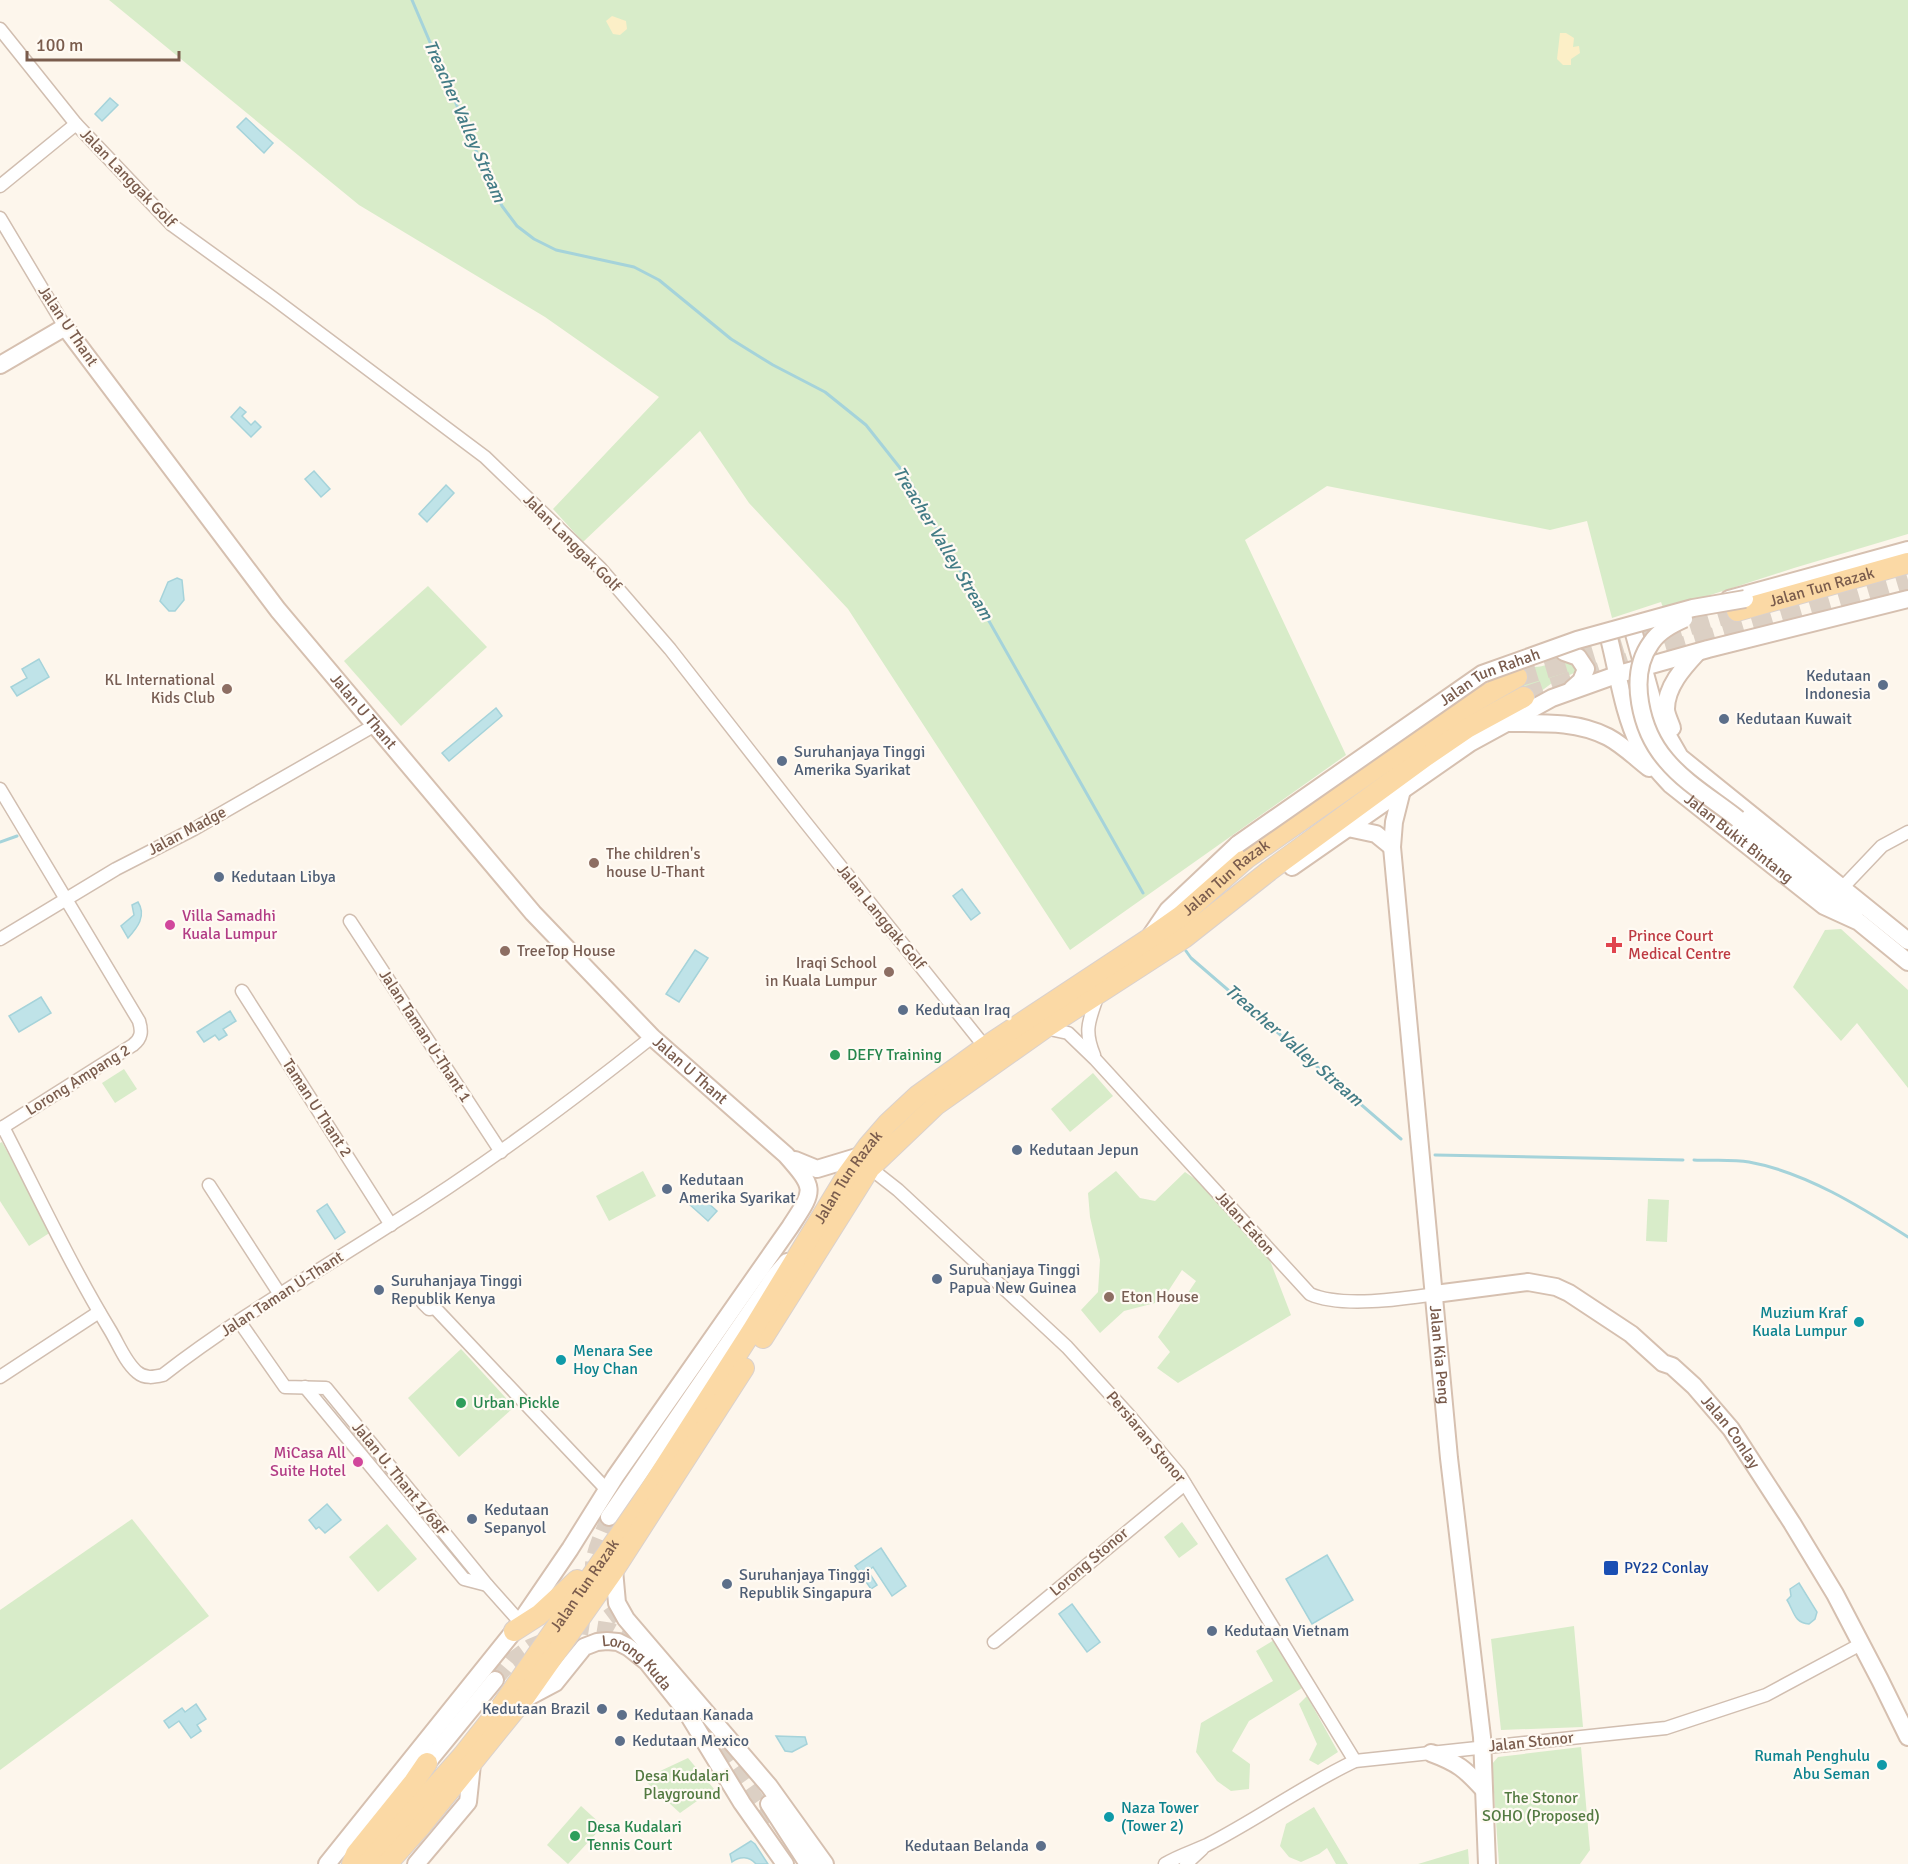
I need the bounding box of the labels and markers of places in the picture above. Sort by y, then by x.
place label: Kedutaan Indonesia [1805,666,1871,704]
place label: KL International Kids Club [104,670,215,708]
marker: Kedutaan Indonesia [1876,678,1890,692]
marker: KL International Kids Club [220,682,234,696]
place label: Kedutaan Kuwait [1736,709,1852,729]
marker: Kedutaan Kuwait [1717,712,1731,726]
place label: Suruhanjaya Tinggi Amerika Syarikat [794,742,925,780]
marker: Suruhanjaya Tinggi Amerika Syarikat [775,754,789,768]
place label: The children's house U-Thant [606,844,705,882]
marker: The children's house U-Thant [587,856,601,870]
place label: Kedutaan Libya [231,867,336,887]
marker: Kedutaan Libya [212,870,226,884]
place label: Villa Samadhi Kuala Lumpur [182,906,277,944]
marker: Villa Samadhi Kuala Lumpur [163,918,177,932]
place label: Prince Court Medical Centre [1628,926,1731,964]
marker: Prince Court Medical Centre [1605,936,1623,954]
place label: TreeTop House [517,941,615,961]
marker: TreeTop House [498,944,512,958]
place label: Iraqi School in Kuala Lumpur [765,953,877,991]
marker: Iraqi School in Kuala Lumpur [882,965,896,979]
place label: Kedutaan Iraq [915,1000,1011,1020]
marker: Kedutaan Iraq [896,1003,910,1017]
place label: DEFY Training [847,1045,942,1065]
marker: DEFY Training [828,1048,842,1062]
place label: Kedutaan Jepun [1029,1140,1139,1160]
marker: Kedutaan Jepun [1010,1143,1024,1157]
place label: Kedutaan Amerika Syarikat [679,1170,796,1208]
marker: Kedutaan Amerika Syarikat [660,1182,674,1196]
place label: Suruhanjaya Tinggi Papua New Guinea [949,1260,1080,1298]
place label: Suruhanjaya Tinggi Republik Kenya [391,1271,522,1309]
marker: Suruhanjaya Tinggi Papua New Guinea [930,1272,944,1286]
marker: Suruhanjaya Tinggi Republik Kenya [372,1283,386,1297]
place label: Eton House [1121,1287,1199,1307]
marker: Eton House [1102,1290,1116,1304]
place label: Muzium Kraf Kuala Lumpur [1752,1303,1848,1341]
marker: Muzium Kraf Kuala Lumpur [1852,1315,1866,1329]
place label: Menara See Hoy Chan [573,1341,653,1379]
marker: Menara See Hoy Chan [554,1353,568,1367]
place label: Urban Pickle [473,1393,560,1413]
marker: Urban Pickle [454,1396,468,1410]
place label: MiCasa All Suite Hotel [270,1443,346,1481]
marker: MiCasa All Suite Hotel [351,1455,365,1469]
place label: Kedutaan Sepanyol [484,1500,549,1538]
marker: Kedutaan Sepanyol [465,1512,479,1526]
place label: PY22 Conlay [1624,1558,1709,1578]
marker: PY22 Conlay [1602,1559,1620,1577]
place label: Suruhanjaya Tinggi Republik Singapura [739,1565,872,1603]
marker: Suruhanjaya Tinggi Republik Singapura [720,1577,734,1591]
place label: Kedutaan Vietnam [1224,1621,1349,1641]
marker: Kedutaan Vietnam [1205,1624,1219,1638]
place label: Kedutaan Brazil [482,1699,590,1719]
marker: Kedutaan Brazil [595,1702,609,1716]
place label: Kedutaan Kanada [634,1705,754,1725]
marker: Kedutaan Kanada [615,1708,629,1722]
place label: Kedutaan Mexico [632,1731,749,1751]
marker: Kedutaan Mexico [613,1734,627,1748]
place label: Rumah Penghulu Abu Seman [1754,1746,1870,1784]
marker: Rumah Penghulu Abu Seman [1875,1758,1889,1772]
place label: Naza Tower (Tower 2) [1121,1798,1199,1836]
marker: Naza Tower (Tower 2) [1102,1810,1116,1824]
place label: Desa Kudalari Tennis Court [587,1817,682,1855]
marker: Desa Kudalari Tennis Court [568,1829,582,1843]
place label: Kedutaan Belanda [905,1836,1029,1856]
marker: Kedutaan Belanda [1034,1839,1048,1853]

